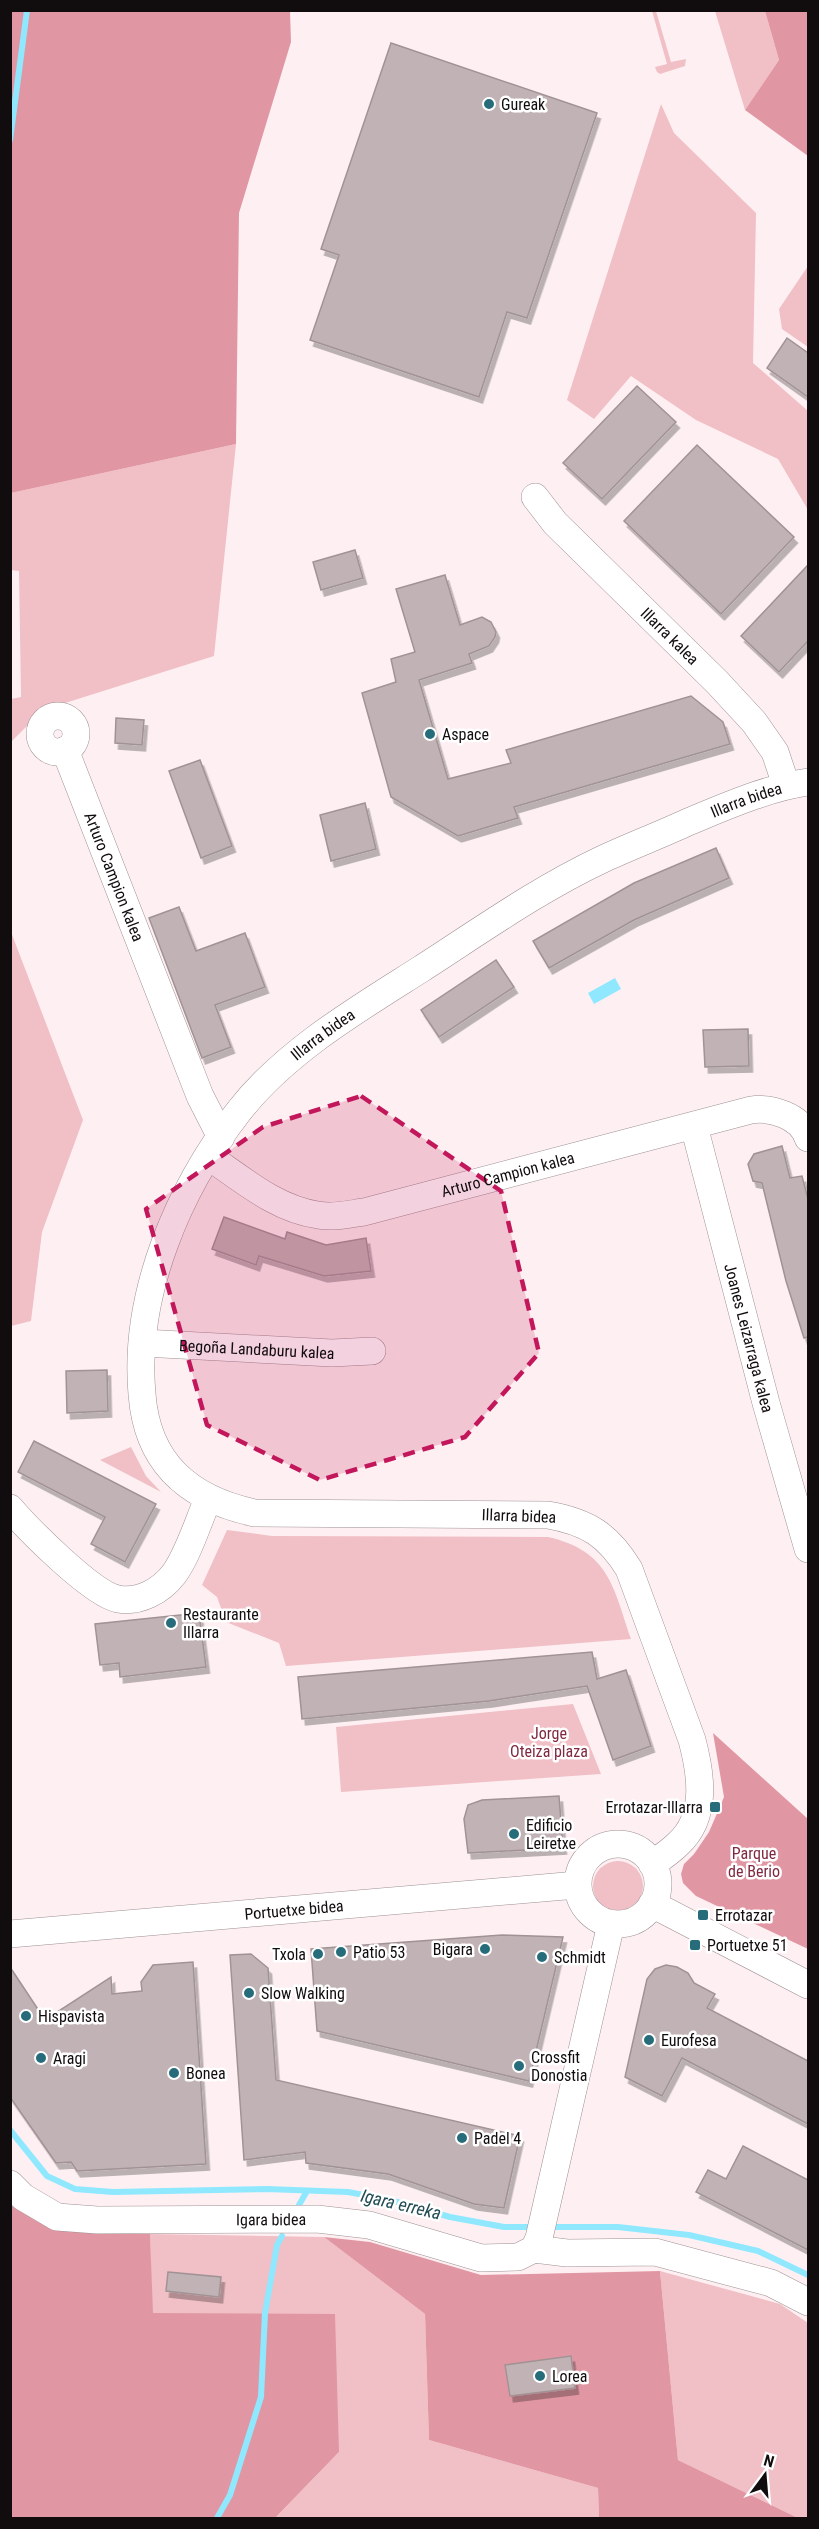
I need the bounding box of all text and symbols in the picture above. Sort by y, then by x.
place label: Gureak [501,95,546,114]
marker: Gureak [482,97,496,111]
street label: Illarra kalea [637,603,703,668]
place label: Aspace [442,725,489,744]
marker: Aspace [423,727,437,741]
street label: Illarra bidea [707,778,784,821]
street label: Arturo Campion kalea [81,809,148,944]
street label: Illarra bidea [287,1005,358,1064]
street label: Arturo Campion kalea [439,1147,576,1201]
street label: Joanes Leizarraga kalea [721,1261,778,1415]
street label: Begoña Landaburu kalea [179,1335,335,1363]
street label: Illarra bidea [481,1505,557,1527]
place label: Restaurante Illarra [183,1605,259,1642]
marker: Restaurante Illarra [164,1616,178,1630]
park label: Jorge Oteiza plaza [510,1724,588,1761]
place label: Errotazar-Illarra [605,1798,703,1817]
marker: Errotazar-Illarra [708,1800,722,1814]
place label: Edificio Leiretxe [526,1816,576,1853]
marker: Edificio Leiretxe [507,1827,521,1841]
park label: Parque de Berio [728,1844,780,1881]
street label: Portuetxe bidea [244,1896,344,1923]
place label: Errotazar [715,1906,773,1925]
marker: Errotazar [696,1908,710,1922]
place label: Portuetxe 51 [707,1936,788,1955]
marker: Portuetxe 51 [688,1938,702,1952]
place label: Bigara [433,1940,473,1959]
marker: Bigara [478,1942,492,1956]
place label: Patio 53 [353,1943,405,1962]
place label: Txola [272,1945,306,1964]
marker: Patio 53 [334,1945,348,1959]
marker: Txola [311,1947,325,1961]
place label: Schmidt [554,1948,606,1967]
marker: Schmidt [535,1950,549,1964]
place label: Slow Walking [261,1984,345,2003]
marker: Slow Walking [242,1986,256,2000]
place label: Hispavista [38,2007,105,2026]
marker: Hispavista [19,2009,33,2023]
place label: Eurofesa [661,2031,717,2050]
marker: Eurofesa [642,2033,656,2047]
place label: Crossfit Donostia [531,2048,587,2085]
place label: Aragi [53,2049,86,2068]
marker: Aragi [34,2051,48,2065]
marker: Crossfit Donostia [512,2059,526,2073]
place label: Bonea [186,2064,226,2083]
marker: Bonea [167,2066,181,2080]
place label: Padel 4 [474,2129,521,2148]
marker: Padel 4 [455,2131,469,2145]
water label: Igara erreka [359,2185,443,2223]
street label: Igara bidea [236,2210,306,2229]
place label: Lorea [552,2367,588,2386]
marker: Lorea [533,2369,547,2383]
north arrow [735,2445,795,2505]
text: N [762,2451,776,2472]

